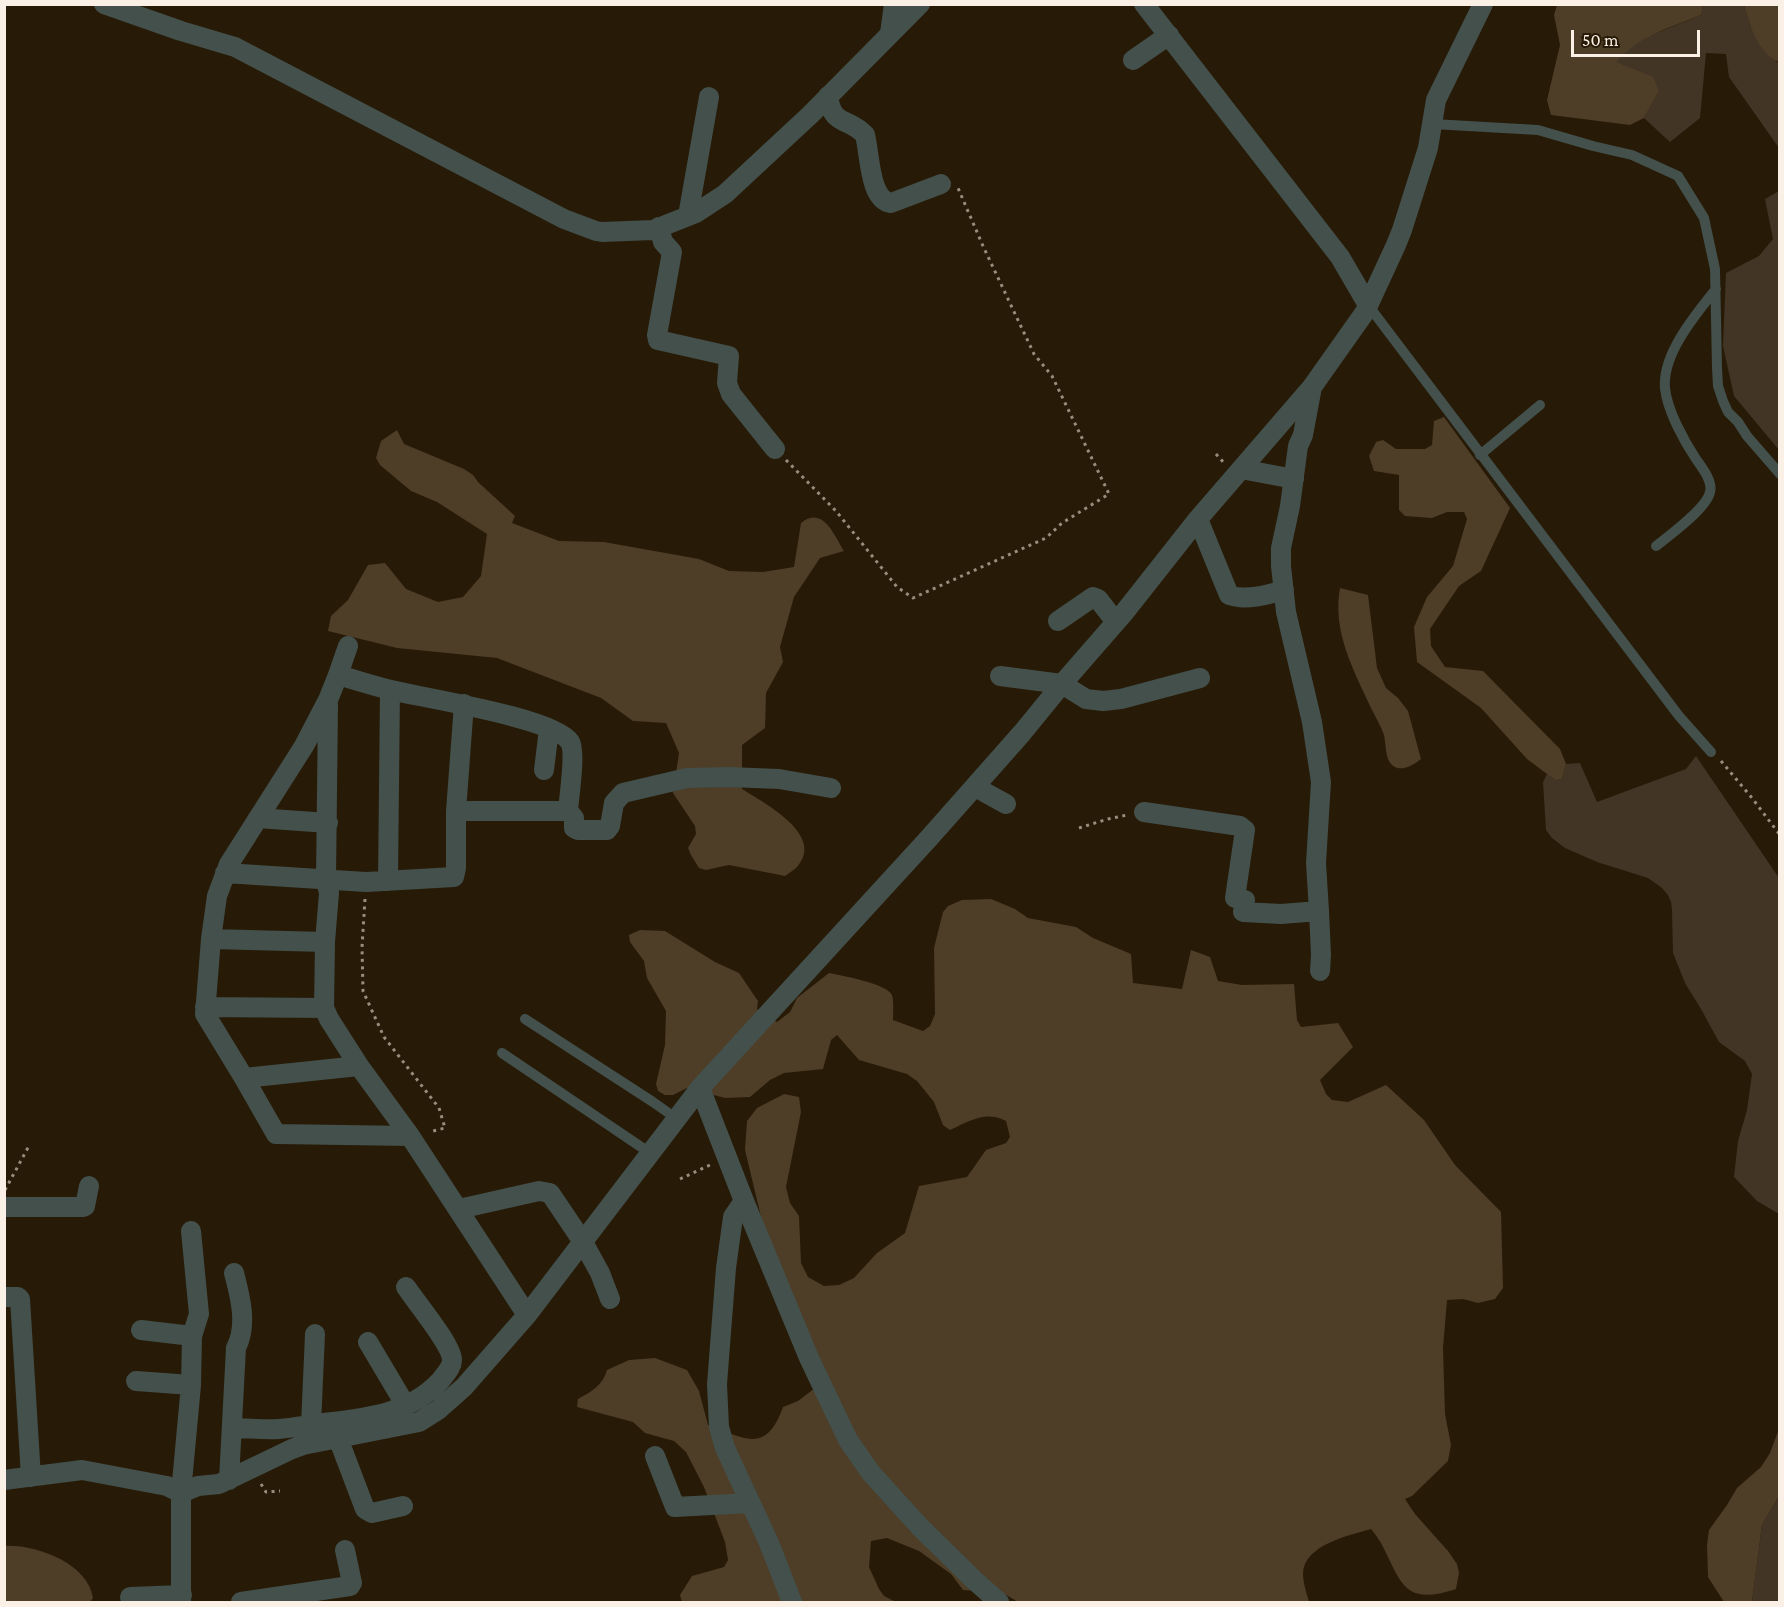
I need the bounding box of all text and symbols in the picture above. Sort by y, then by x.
scale bar [1574,18,1703,56]
text: 50 m [1582,30,1619,50]

